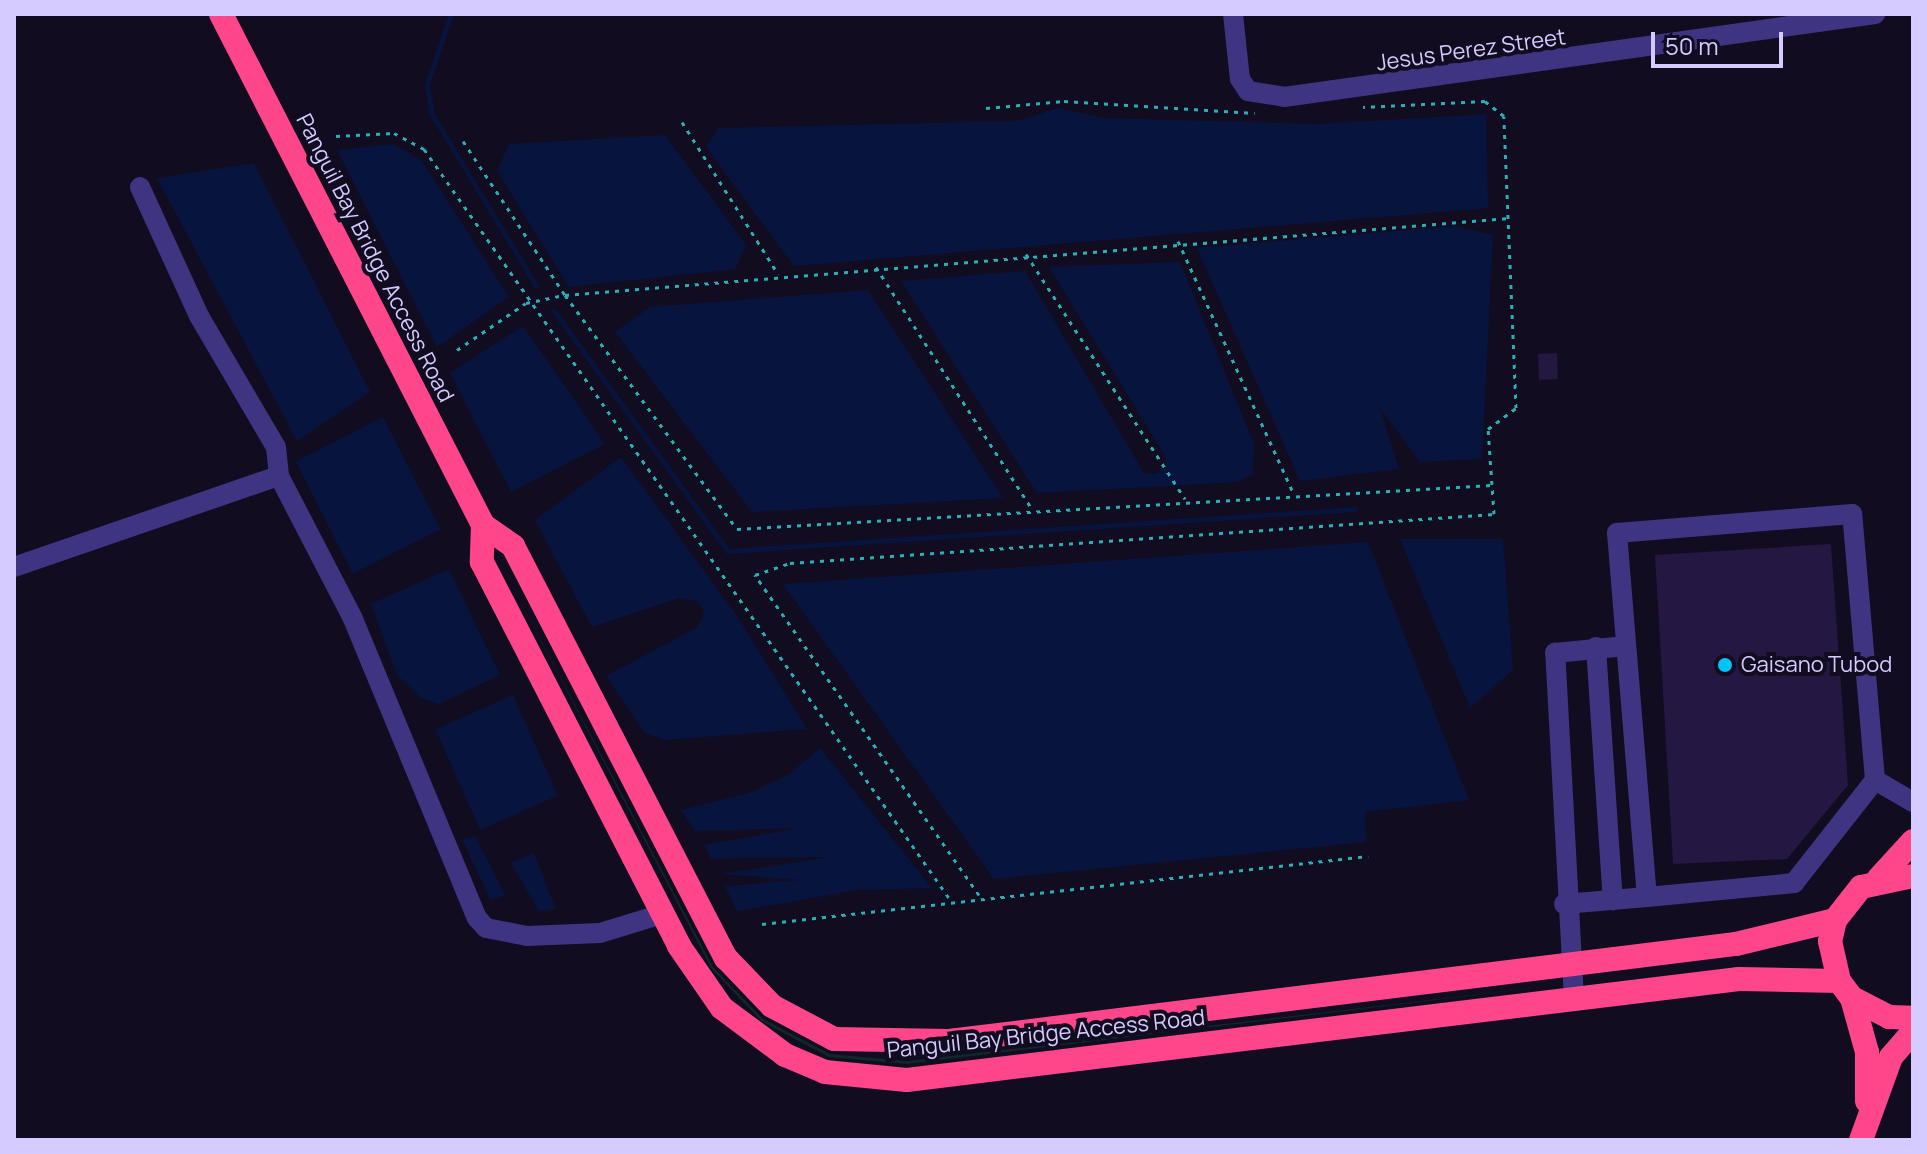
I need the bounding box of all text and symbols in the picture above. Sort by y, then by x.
scale bar [1655,16,1787,66]
street label: Jesus Perez Street [1375,24,1567,76]
text: 50 m [1665,29,1719,62]
street label: Panguil Bay Bridge Access Road [291,109,459,407]
place label: Gaisano Tubod [1741,652,1892,678]
marker: Gaisano Tubod [1716,656,1734,674]
street label: Panguil Bay Bridge Access Road [886,1004,1206,1064]

